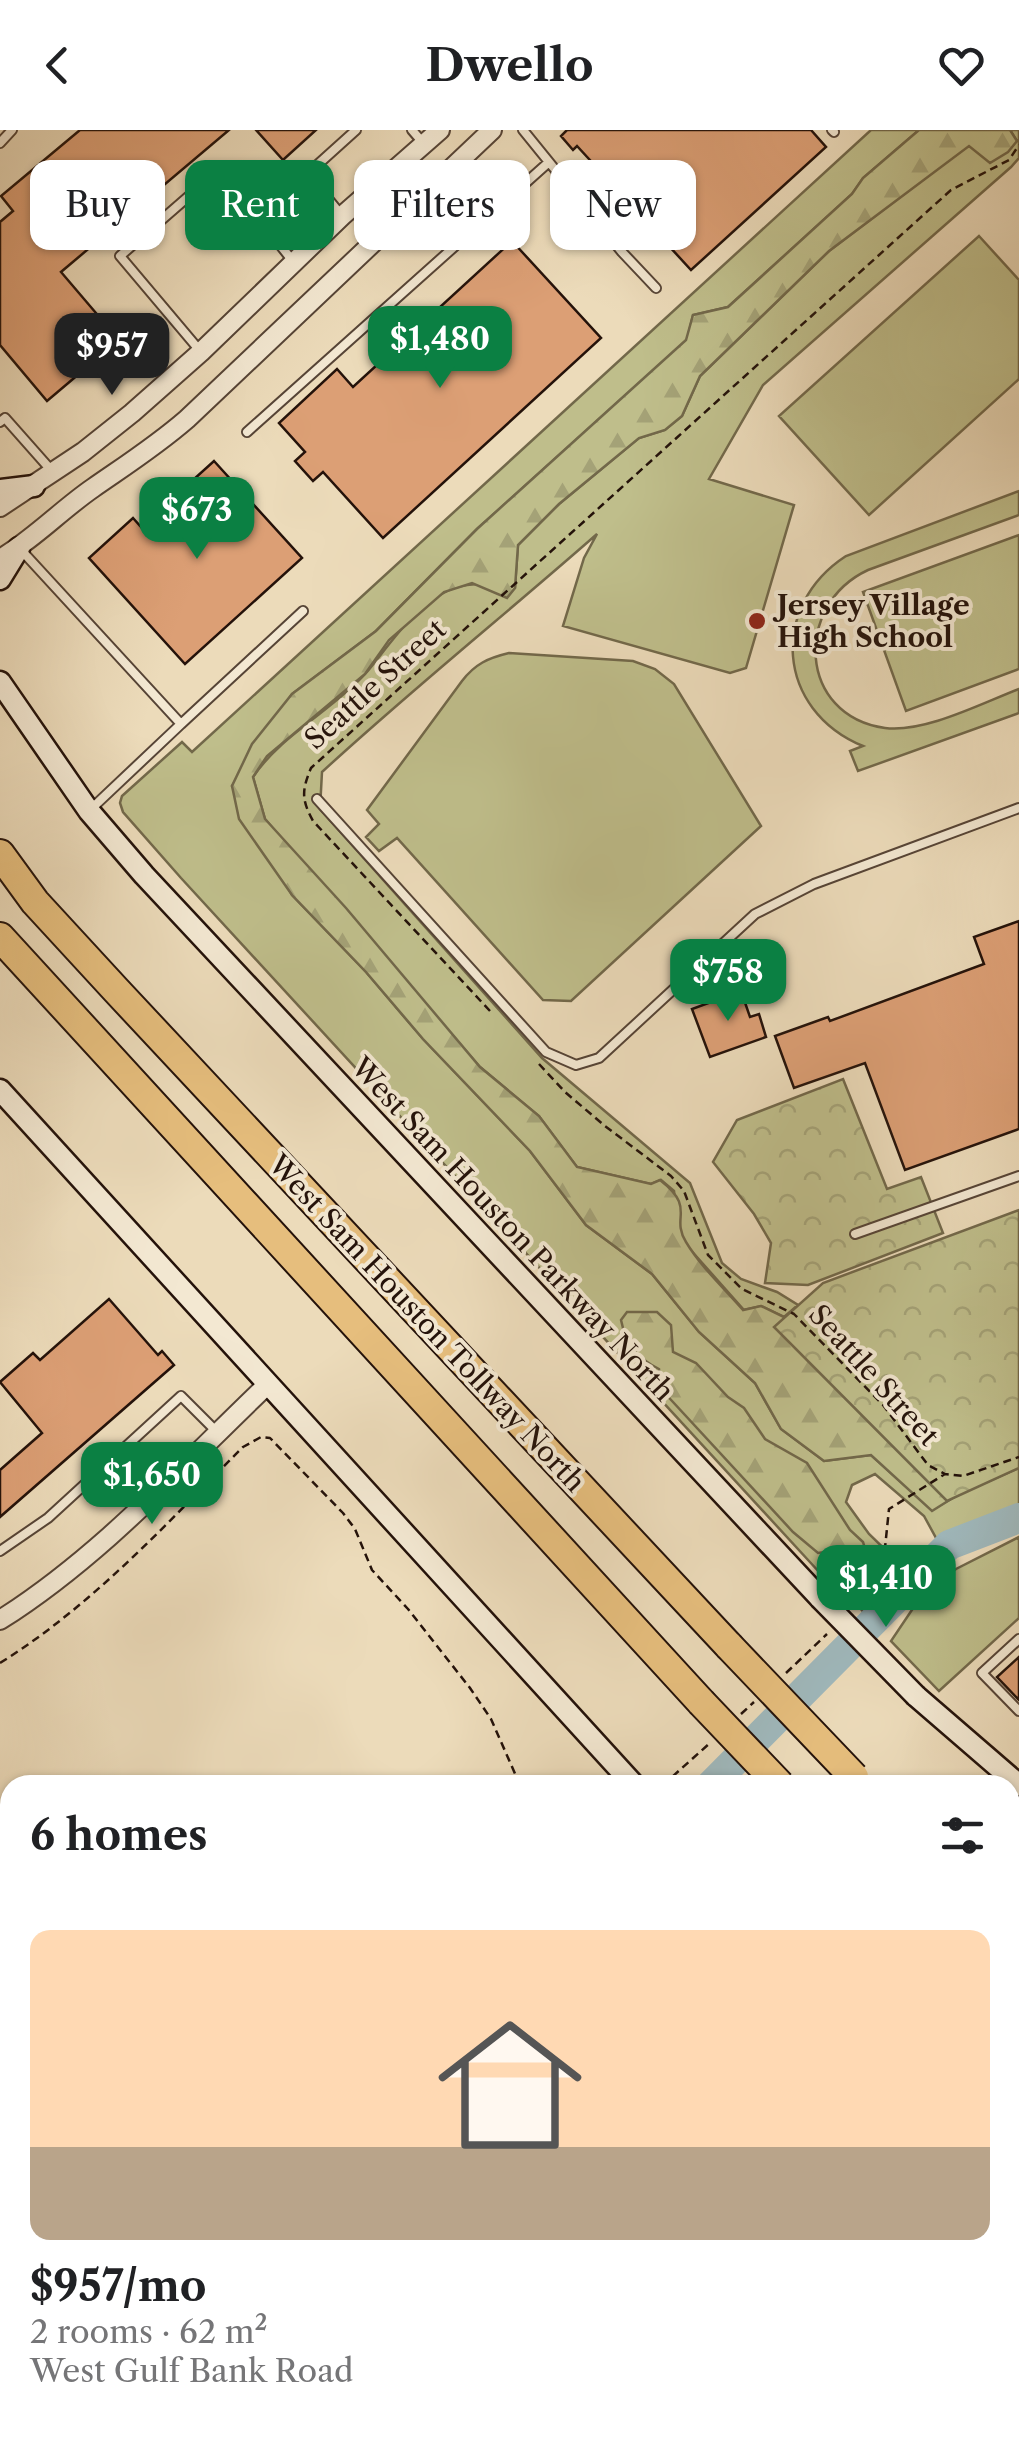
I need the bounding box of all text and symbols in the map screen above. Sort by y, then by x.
text: Dwello [425,37,594,93]
icon: back [30,38,85,93]
icon: heart [934,38,989,93]
chip: Buy [30,160,165,250]
chip: Rent [185,160,334,250]
chip: Filters [354,160,530,250]
chip: New [550,160,696,250]
pin: $1,480 [359,306,521,391]
pin: $957 [53,313,171,398]
text: $1,480 [390,319,490,358]
text: $957 [76,326,148,365]
pin: $673 [138,477,256,562]
text: $673 [161,490,233,529]
place label: Jersey Village High School [772,588,970,654]
marker: Jersey Village High School [746,610,768,632]
street label: Seattle Street [298,612,453,756]
pin: $758 [669,939,787,1024]
text: $758 [692,952,764,991]
street label: West Sam Houston Parkway North [344,1049,682,1408]
street label: West Sam Houston Tollway North [261,1147,592,1499]
street label: Seattle Street [802,1298,946,1453]
pin: $1,650 [71,1442,233,1527]
text: $1,650 [103,1455,201,1494]
pin: $1,410 [805,1545,967,1630]
text: $1,410 [839,1558,933,1597]
icon: filters [935,1808,990,1863]
text: 6 homes [30,1809,208,1861]
icon: home [420,1995,600,2175]
text: $957/mo [30,2260,207,2312]
text: 2 rooms · 62 m² [30,2312,268,2351]
text: West Gulf Bank Road [30,2351,354,2390]

